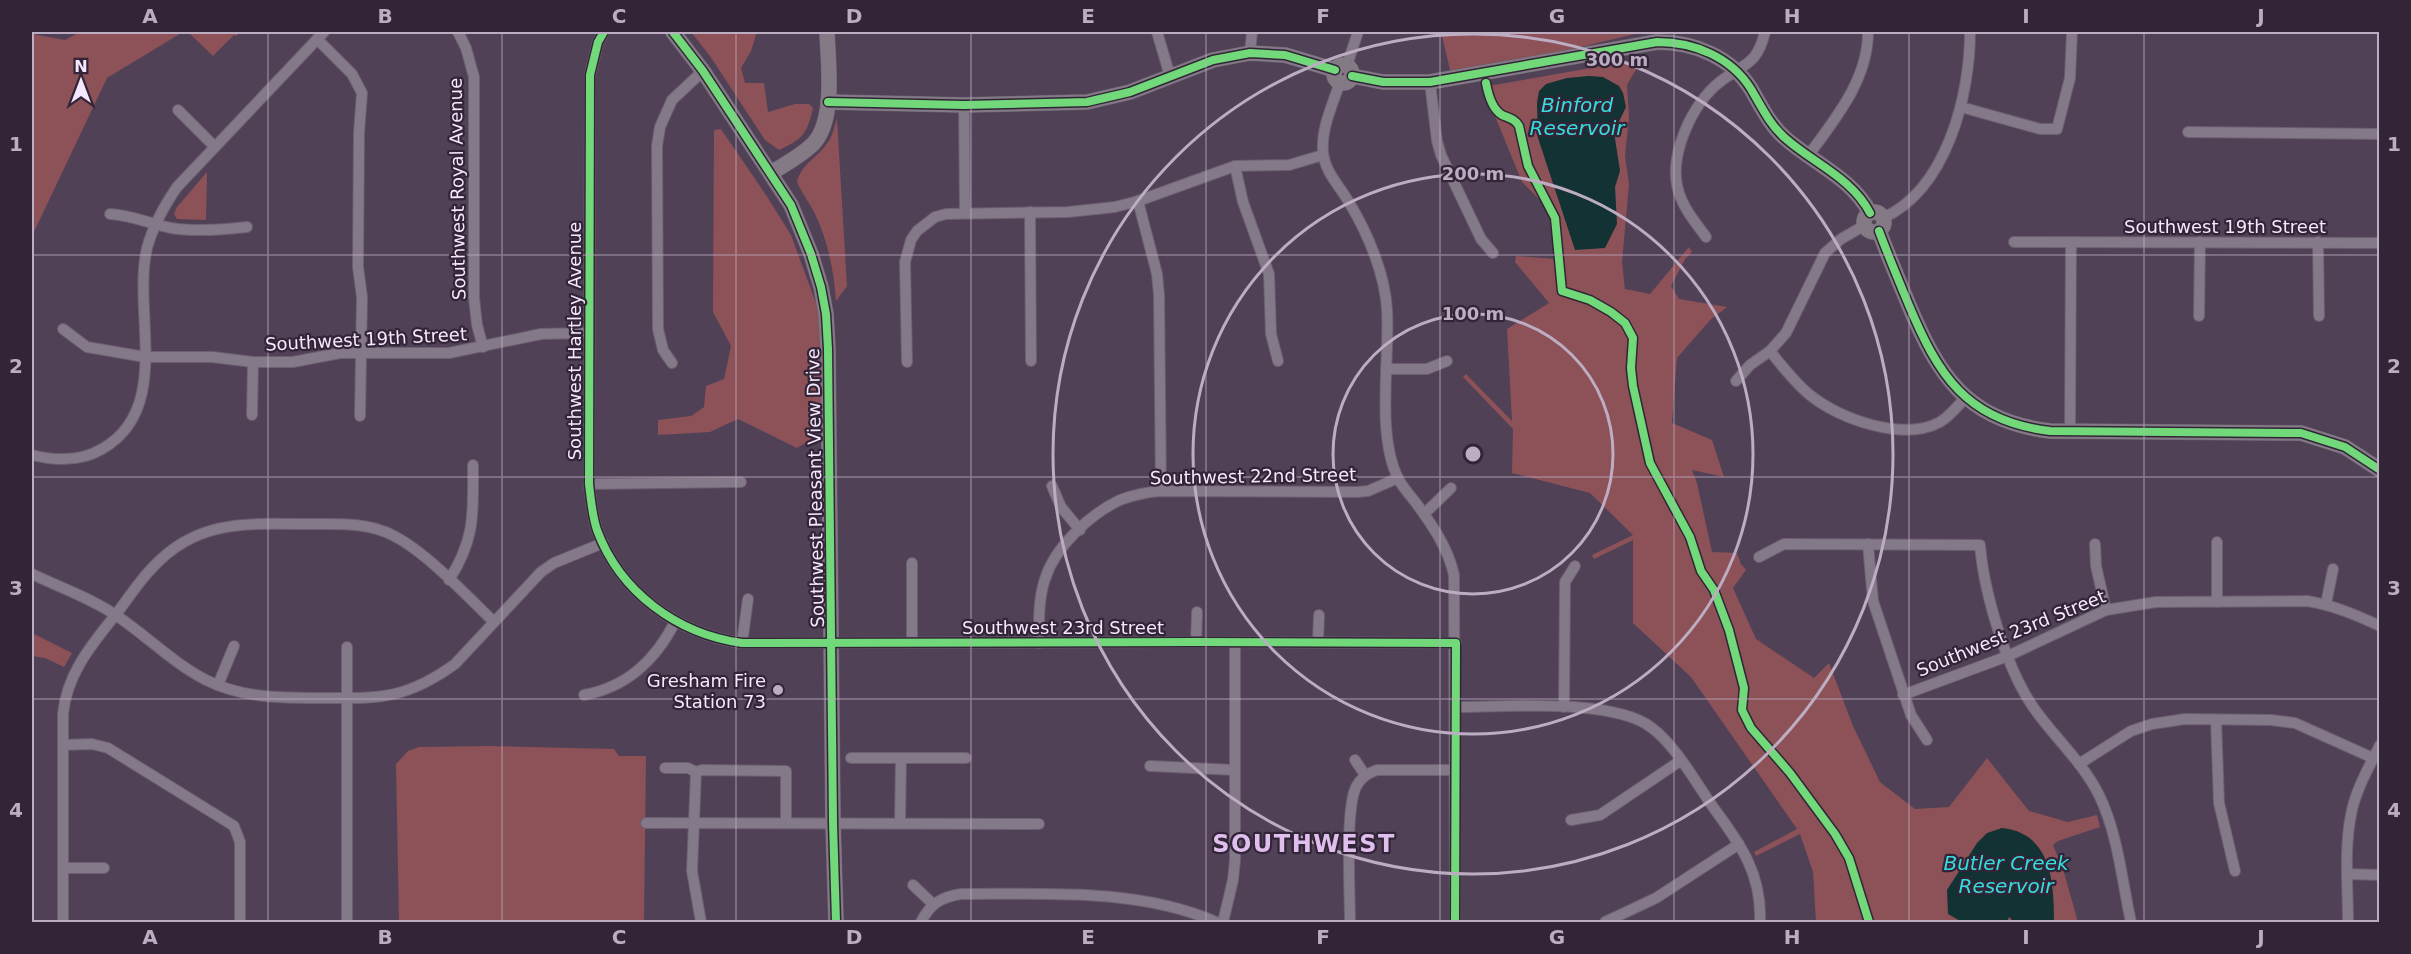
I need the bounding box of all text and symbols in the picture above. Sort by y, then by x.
text: A [142,4,158,28]
text: B [377,4,393,28]
text: C [612,4,626,28]
text: D [846,4,862,28]
text: E [1081,4,1095,28]
text: F [1316,4,1330,28]
text: G [1549,4,1565,28]
text: H [1784,4,1800,28]
text: I [2022,4,2030,28]
text: J [2255,4,2265,28]
text: 300 m [1586,49,1648,70]
north arrow [51,51,111,111]
text: N [74,57,88,76]
street label: Southwest Royal Avenue [445,78,469,300]
water label: Binford Reservoir [1530,93,1626,140]
text: 1 [9,132,23,156]
text: 1 [2387,132,2401,156]
text: 200 m [1442,163,1504,184]
street label: Southwest 19th Street [2124,216,2326,237]
street label: Southwest Hartley Avenue [564,222,585,460]
text: 100 m [1442,303,1504,324]
street label: Southwest 19th Street [265,323,467,355]
street label: Southwest Pleasant View Drive [802,348,828,628]
text: 2 [9,354,23,378]
text: 2 [2387,354,2401,378]
centre of rings [1463,444,1483,464]
street label: Southwest 22nd Street [1150,464,1356,488]
text: 3 [9,576,23,600]
text: 3 [2387,576,2401,600]
street label: Southwest 23rd Street [1913,585,2109,681]
street label: Southwest 23rd Street [962,617,1164,638]
place label: Gresham Fire Station 73 [647,670,766,712]
marker: Gresham Fire Station 73 [771,683,785,697]
text: 4 [9,798,23,822]
text: 4 [2387,798,2401,822]
district label: SOUTHWEST [1212,830,1396,858]
water label: Butler Creek Reservoir [1943,851,2070,898]
text: A [142,925,158,949]
text: B [377,925,393,949]
text: C [612,925,626,949]
text: D [846,925,862,949]
text: E [1081,925,1095,949]
text: F [1316,925,1330,949]
text: G [1549,925,1565,949]
text: H [1784,925,1800,949]
text: I [2022,925,2030,949]
text: J [2255,925,2265,949]

